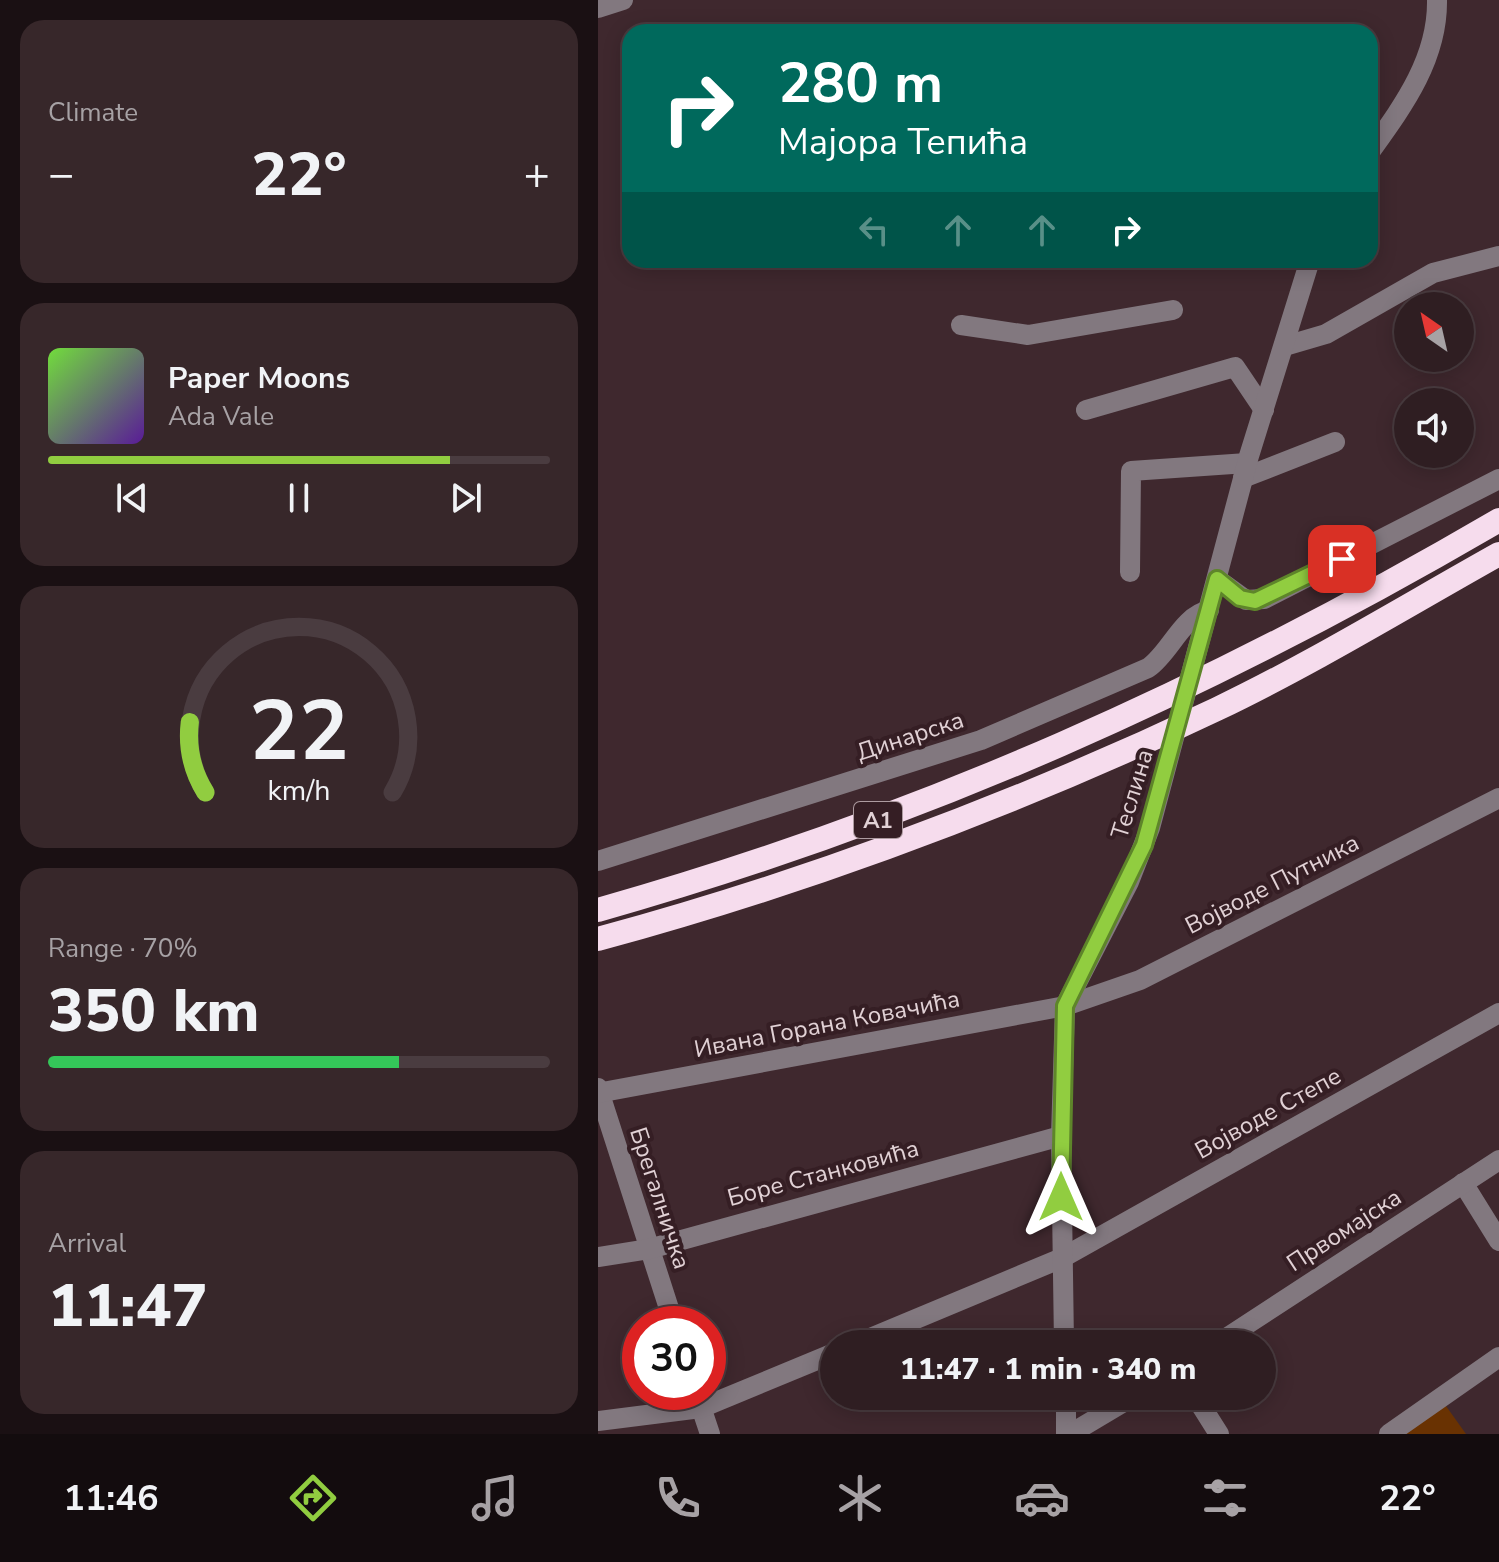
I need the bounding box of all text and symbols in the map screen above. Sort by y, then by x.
text: 280 m [778,45,943,122]
icon: right [646,56,750,160]
text: Climate [48,95,138,130]
text: Мајора Тепића [778,118,1028,167]
text: 22° [251,134,347,216]
text: − [48,145,74,205]
text: + [524,145,550,205]
icon: left [852,208,896,252]
icon: ahead [936,208,980,252]
icon: ahead [1020,208,1064,252]
icon: right [1104,208,1148,252]
north arrow [1394,292,1474,372]
map controls [1394,292,1474,468]
text: Paper Moons [168,358,350,399]
button: sound [1394,388,1474,468]
text: Ada Vale [168,399,274,434]
icon: previous [110,476,154,520]
icon: pause [277,476,321,520]
icon: next [444,476,488,520]
pin [1308,525,1376,593]
icon: arrive [1320,537,1364,581]
text: 22 [249,675,349,788]
street label: Динарска [852,704,968,768]
street label: Теслина [1103,745,1161,843]
text: km/h [268,771,330,810]
road number: A1 [854,802,902,838]
street label: Војводе Путника [1180,826,1364,942]
text: Range · 70% [48,931,198,966]
text: 350 km [48,970,260,1052]
street label: Ивана Горана Ковачића [691,983,963,1065]
street label: Војводе Степе [1189,1060,1347,1166]
street label: Брегалничка [622,1123,698,1273]
street label: Боре Станковића [724,1132,922,1214]
position arrow [1019,1155,1103,1239]
street label: Првомајска [1281,1181,1407,1279]
text: Arrival [48,1226,126,1261]
text: 11:47 [48,1265,208,1347]
speed limit sign: 30 [622,1306,726,1410]
text: 11:47 · 1 min · 340 m [900,1349,1196,1390]
icon: directions [285,1470,341,1526]
icon: music [467,1470,523,1526]
icon: phone [650,1470,706,1526]
icon: climate [832,1470,888,1526]
icon: car [1014,1470,1070,1526]
icon: filters [1197,1470,1253,1526]
text: 11:46 [63,1474,159,1523]
text: 22° [1379,1474,1436,1523]

